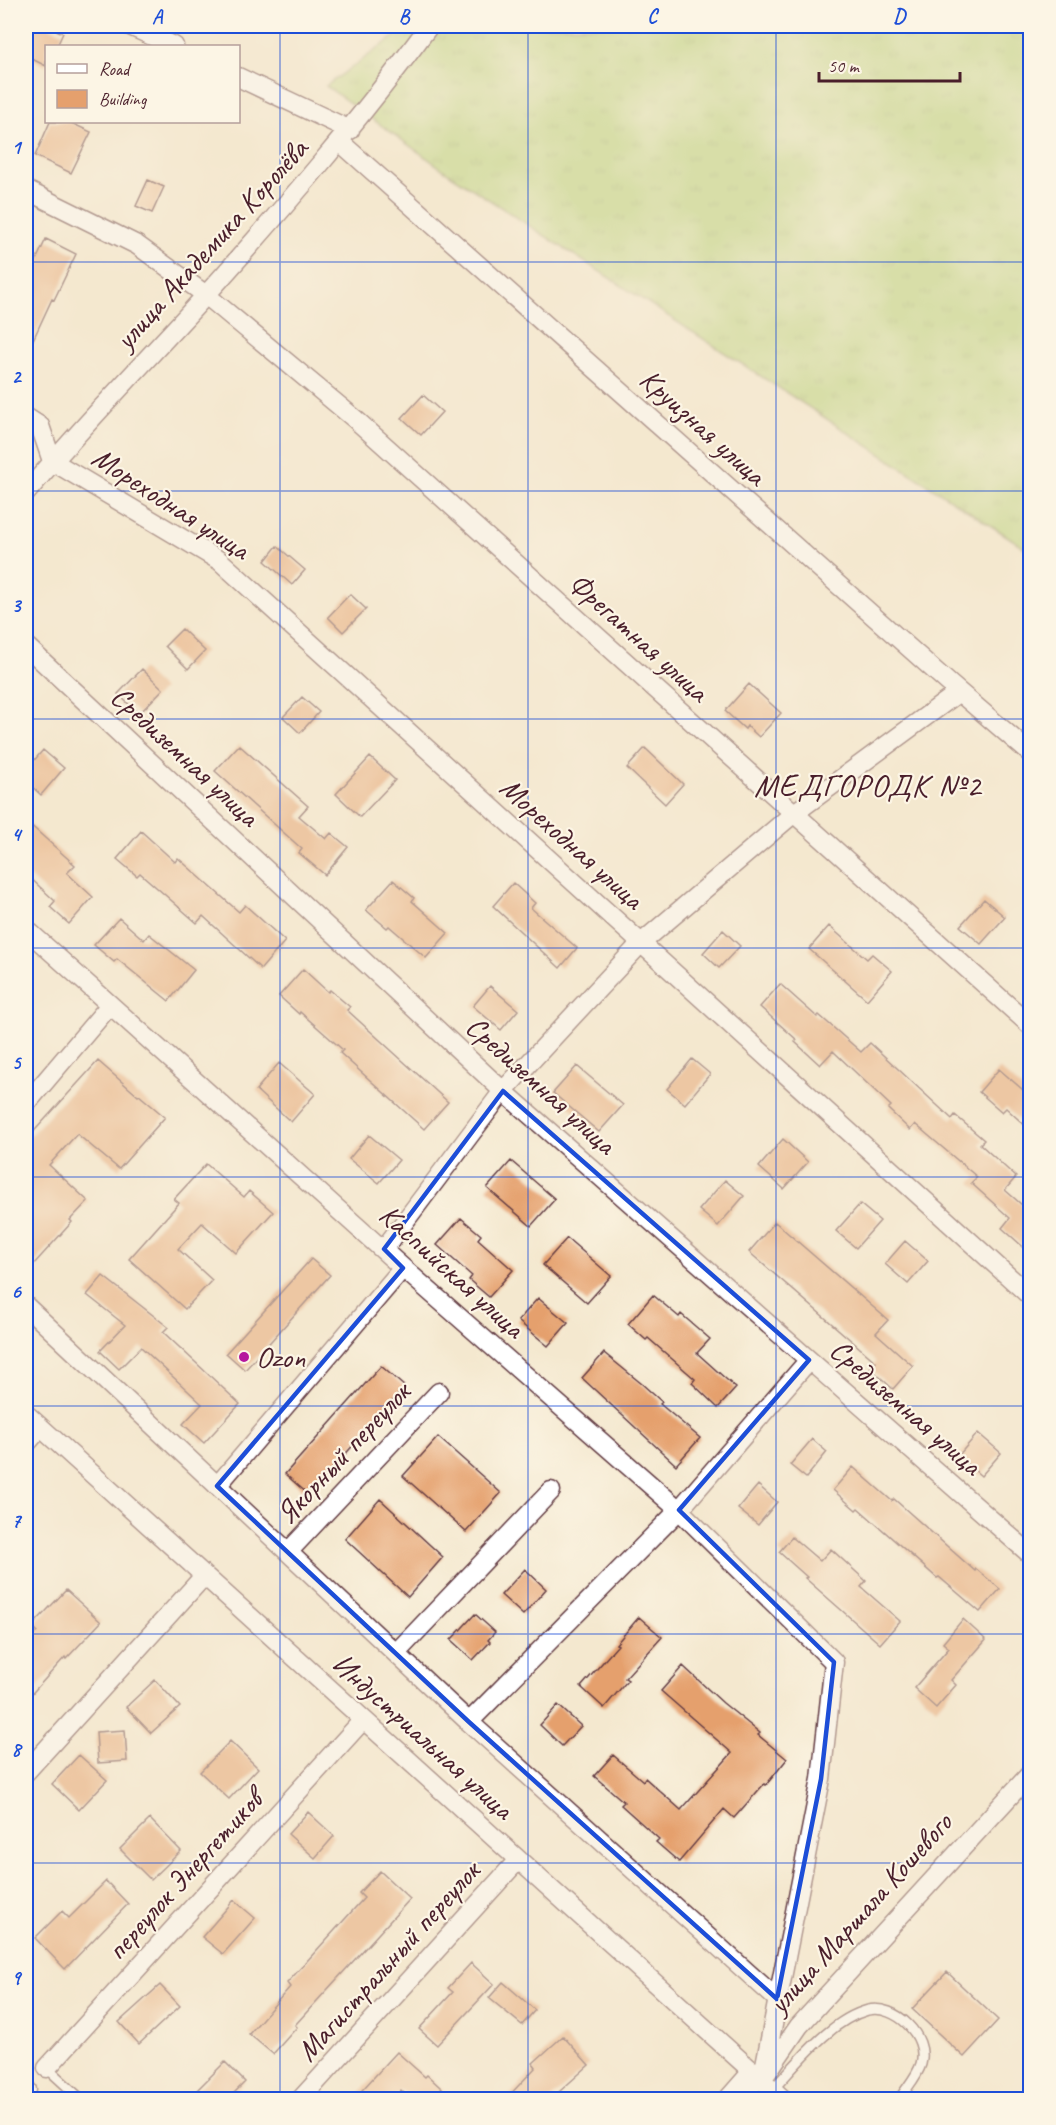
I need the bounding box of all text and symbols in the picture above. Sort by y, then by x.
text: A [152,4,164,29]
text: B [399,4,411,29]
text: C [647,4,659,29]
text: D [893,4,907,29]
legend [45,45,240,123]
scale bar [819,45,960,83]
text: 50 m [828,55,861,77]
text: Road [99,58,132,80]
text: Building [99,88,148,110]
street label: улица Академика Королёва [105,129,317,359]
text: 1 [12,135,23,160]
street label: Круизная улица [632,360,776,495]
text: 2 [12,364,23,389]
street label: Мореходная улица [85,438,259,569]
street label: Фрегатная улица [561,564,718,711]
text: 3 [12,593,23,618]
street label: Средиземная улица [103,678,269,836]
district label: МЕДГОРОДК №2 [754,765,983,806]
street label: Мореходная улица [492,769,653,919]
text: 4 [12,822,24,847]
street label: Средиземная улица [458,1007,626,1164]
text: 5 [12,1050,23,1075]
street label: Каспийская улица [371,1196,534,1348]
text: 6 [11,1279,22,1304]
street label: Средиземная улица [822,1331,991,1485]
place label: Ozon [256,1338,306,1376]
marker: Ozon [237,1350,251,1364]
street label: Якорный переулок [267,1372,420,1532]
text: 7 [12,1508,23,1533]
street label: Индустриальная улица [324,1645,523,1829]
text: 8 [12,1737,24,1762]
street label: переулок Энергетиков [98,1777,275,1968]
street label: улица Маршала Кошевого [758,1803,961,2023]
street label: Магистральный переулок [288,1851,490,2069]
text: 9 [12,1965,23,1990]

